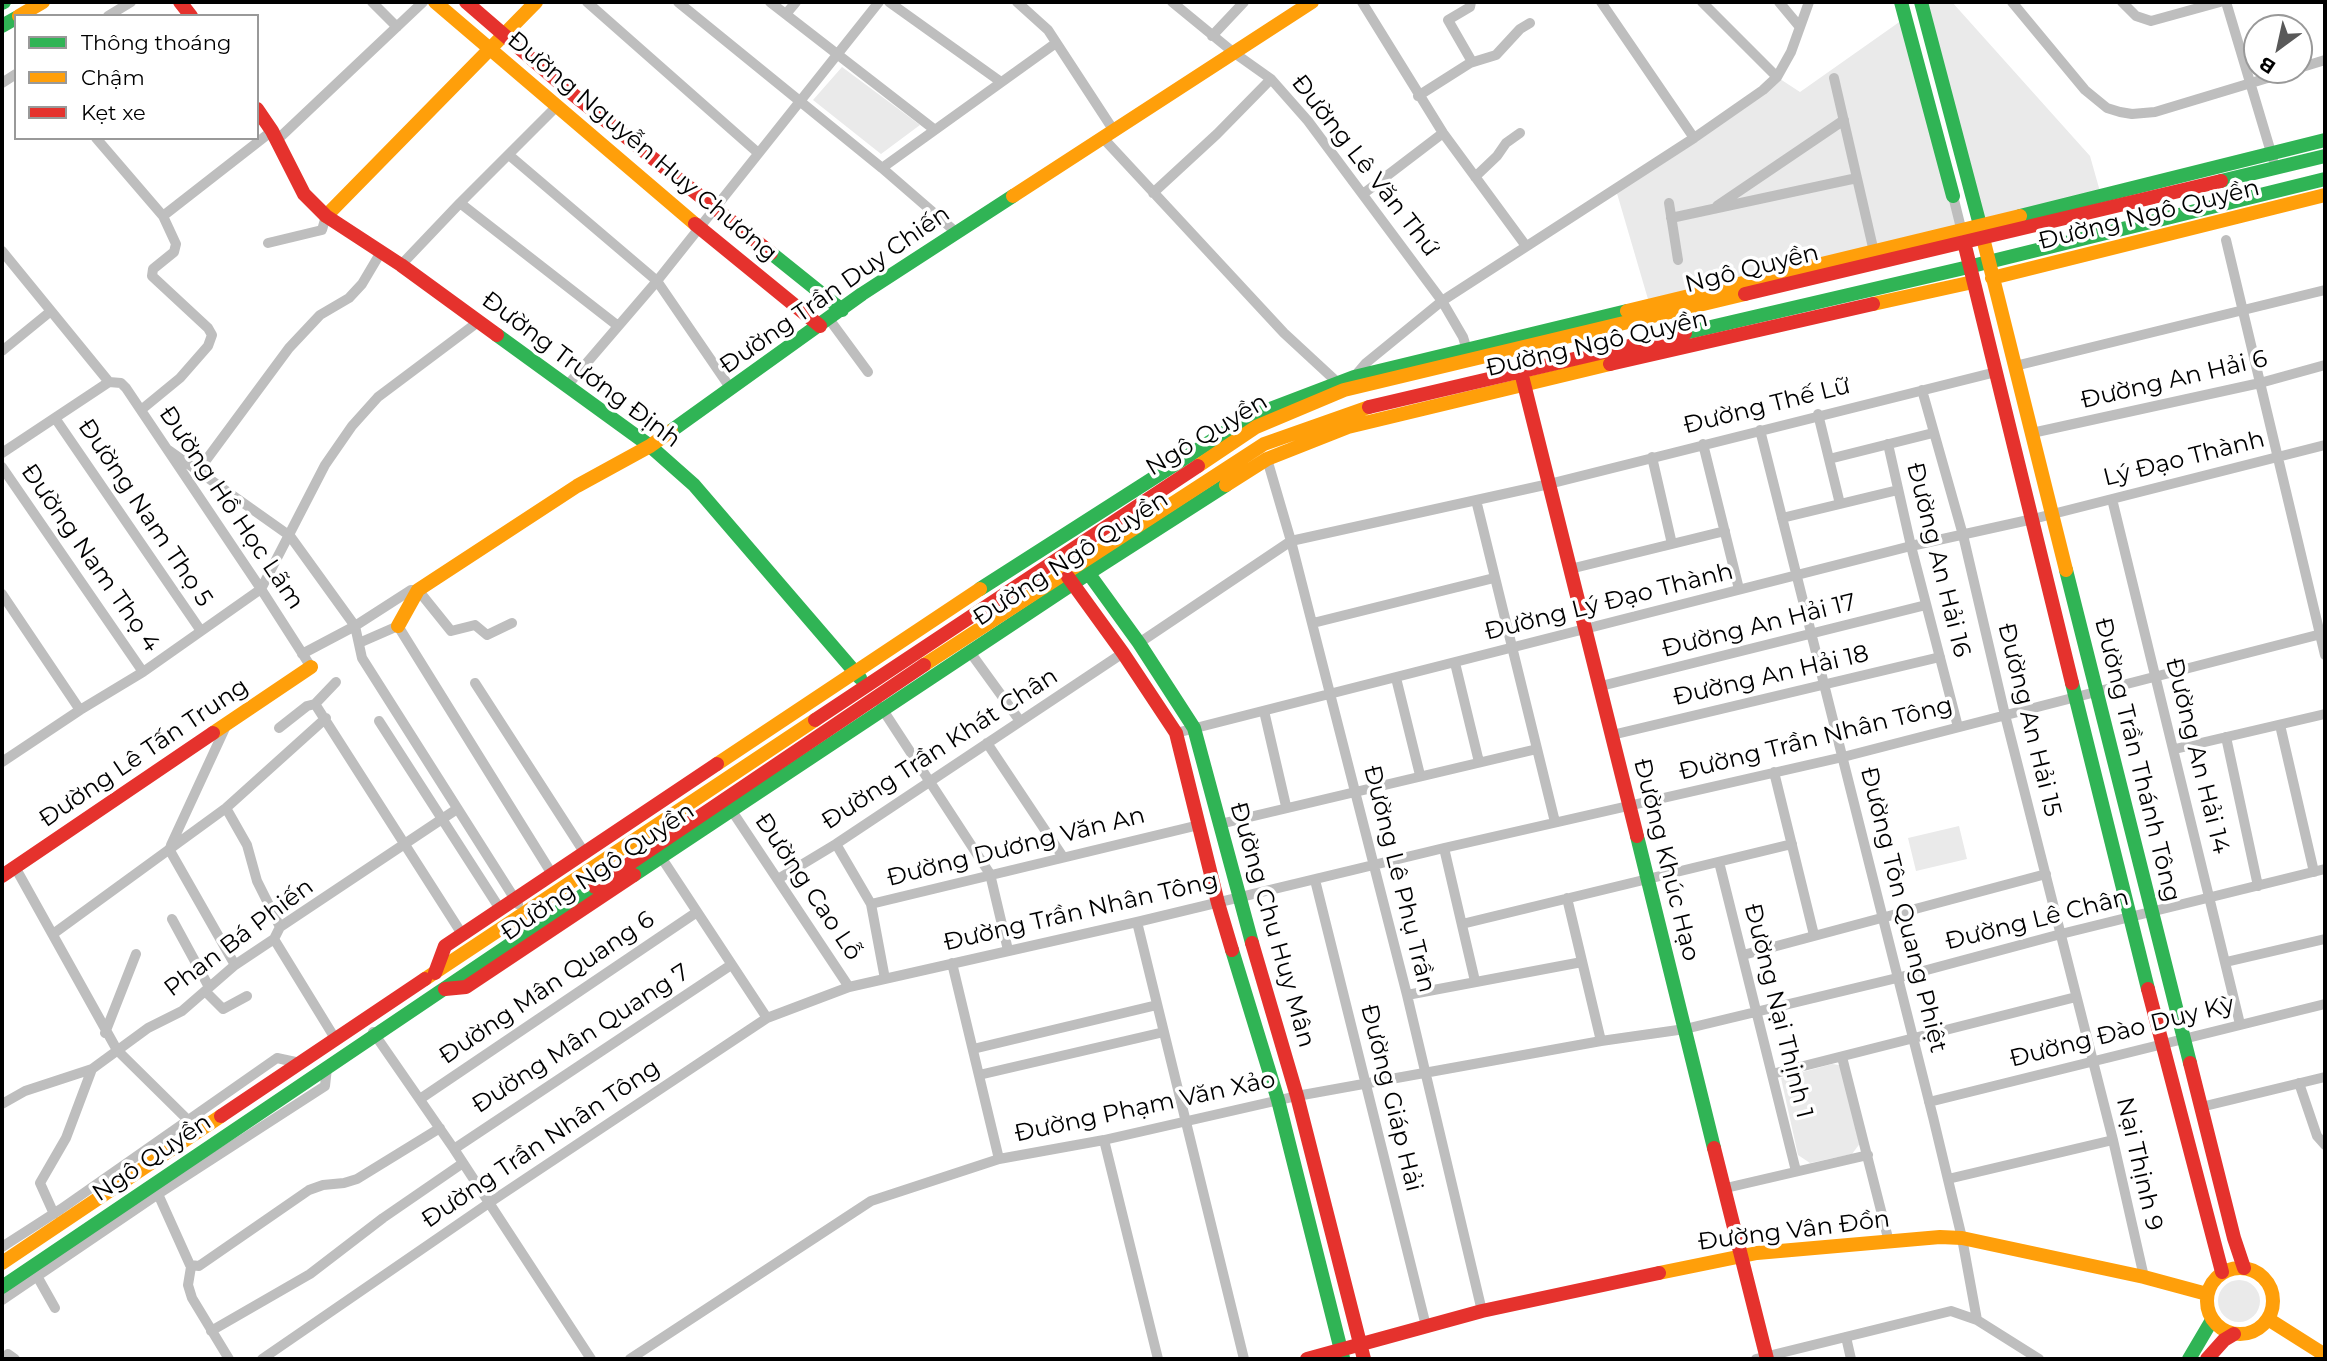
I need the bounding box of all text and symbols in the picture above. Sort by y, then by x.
legend [14,14,259,140]
north arrow [2243,14,2313,84]
street label: Đường Nguyễn Huy Chương [501,26,783,268]
text: Thông thoáng [81,30,231,55]
text: B [2255,52,2280,79]
text: Chậm [81,65,145,90]
street label: Đường Lê Văn Thứ [1285,69,1445,263]
text: Kẹt xe [81,100,146,125]
street label: Đường Ngô Quyền [2036,174,2262,256]
street label: Đường Trần Duy Chiến [714,200,956,380]
street label: Ngô Quyền [1682,238,1822,300]
street label: Đường Trương Định [476,286,686,454]
street label: Đường Ngô Quyền [1483,304,1711,384]
street label: Đường An Hải 6 [2078,345,2270,415]
street label: Đường Thế Lữ [1681,371,1853,441]
street label: Ngô Quyền [1141,387,1273,483]
street label: Đường Hồ Học Lãm [152,401,310,615]
street label: Đường Nam Thọ 5 [72,414,218,612]
street label: Lý Đạo Thành [2100,425,2268,493]
street label: Đường Nam Thọ 4 [14,459,166,657]
street label: Đường An Hải 16 [1900,460,1976,660]
street label: Đường Ngô Quyền [968,485,1174,633]
street label: Đường Lý Đạo Thành [1482,557,1736,647]
street label: Đường An Hải 17 [1659,588,1859,664]
street label: Đường Trần Thánh Tông [2088,615,2186,905]
street label: Đường An Hải 15 [1991,620,2067,820]
street label: Đường An Hải 18 [1670,639,1872,713]
street label: Đường An Hải 14 [2159,655,2235,857]
street label: Đường Trần Khát Chân [817,662,1063,836]
street label: Đường Lê Tấn Trung [34,672,254,834]
street label: Đường Trần Nhân Tông [1676,691,1956,787]
street label: Đường Khúc Hạo [1627,756,1705,964]
street label: Đường Lê Phụ Trần [1357,763,1441,995]
street label: Đường Tôn Quang Phiệt [1854,764,1952,1056]
street label: Đường Ngô Quyền [496,797,700,947]
street label: Đường Chu Huy Mân [1223,799,1321,1051]
street label: Đường Dương Văn An [884,801,1148,893]
street label: Đường Cao Lỗ [748,808,868,966]
street label: Đường Trần Nhân Tông [941,866,1221,958]
street label: Phan Bá Phiến [159,873,319,1003]
street label: Đường Lê Chân [1942,883,2132,957]
street label: Đường Nại Thịnh 1 [1737,901,1819,1121]
street label: Đường Mân Quang 6 [434,905,660,1071]
street label: Đường Mân Quang 7 [467,958,695,1120]
street label: Đường Đào Duy Kỳ [2007,990,2237,1074]
street label: Đường Giáp Hải [1354,1002,1428,1194]
street label: Đường Trần Nhân Tông [416,1053,666,1235]
street label: Đường Phạm Văn Xảo [1012,1065,1278,1149]
street label: Nại Thịnh 9 [2110,1094,2168,1234]
street label: Ngô Quyền [87,1108,217,1208]
street label: Đường Vân Đồn [1696,1205,1892,1257]

